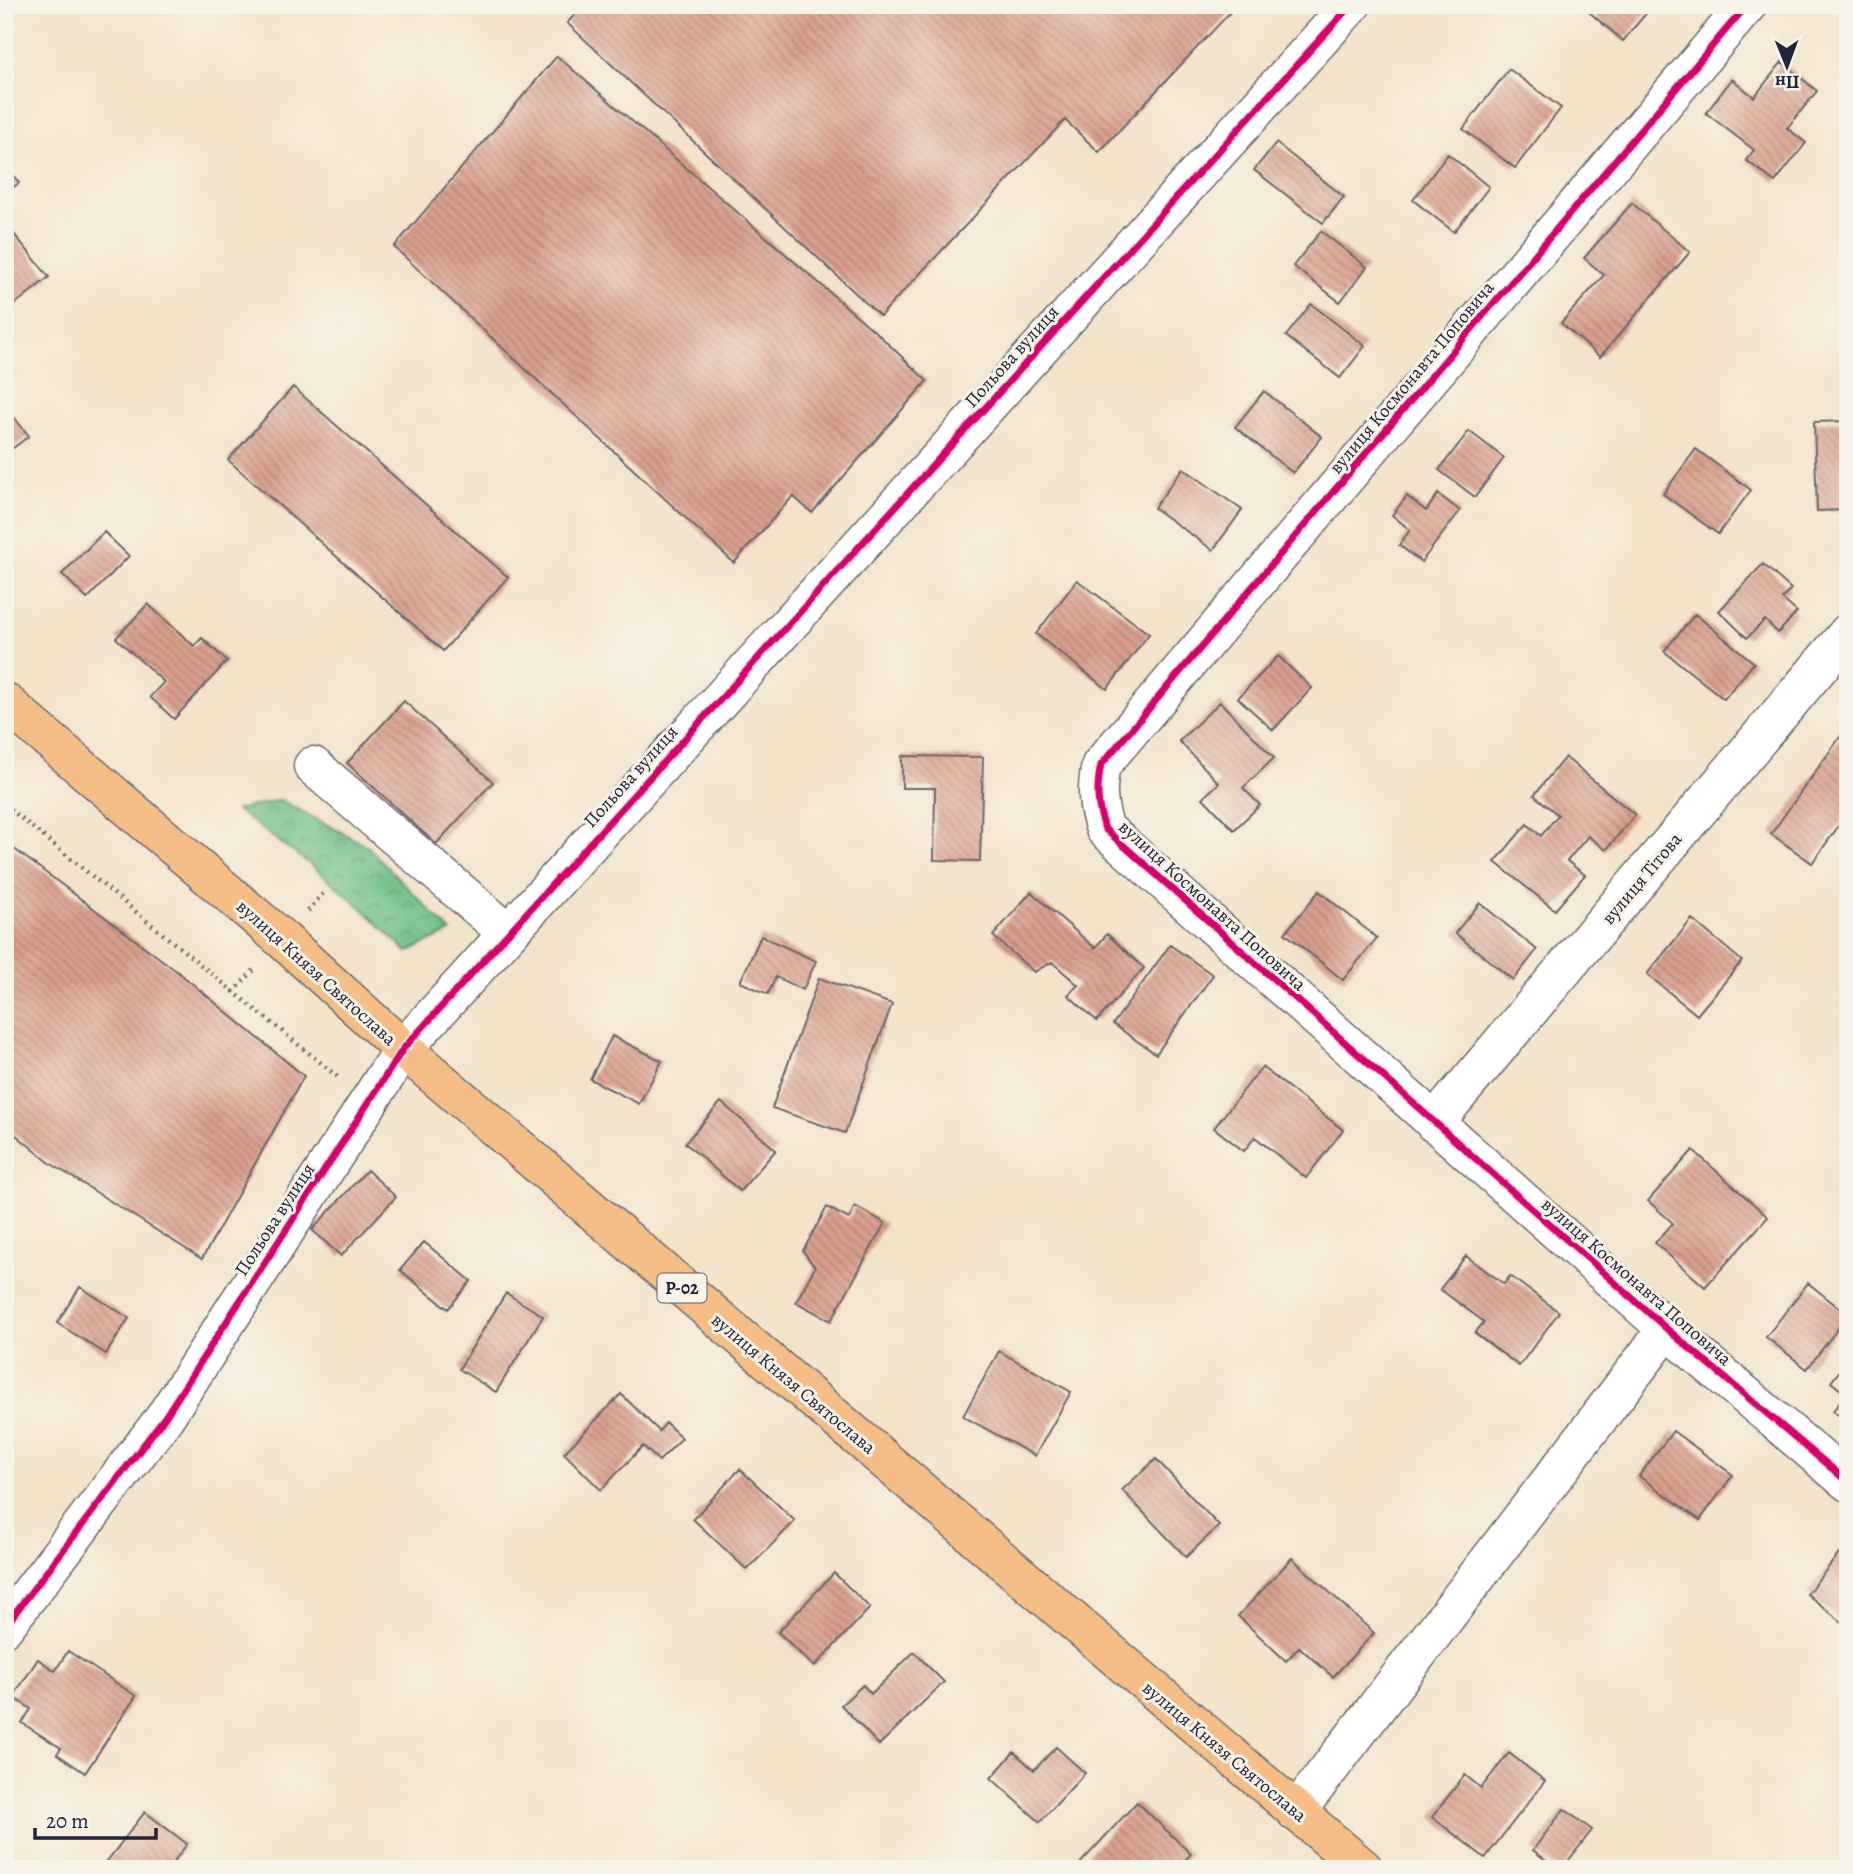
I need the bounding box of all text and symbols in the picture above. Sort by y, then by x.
north arrow [1752,32,1822,102]
text: Пн [1775,69,1800,95]
street label: вулиця Космонавта Поповича [1323,275,1500,480]
street label: Польова вулиця [959,300,1065,414]
street label: Польова вулиця [578,720,684,834]
street label: вулиця Космонавта Поповича [1113,814,1312,997]
street label: вулиця Тітова [1596,827,1688,930]
street label: вулиця Князя Святослава [231,894,402,1052]
street label: Польова вулиця [229,1158,321,1281]
street label: вулиця Космонавта Поповича [1536,1192,1737,1372]
road number: Р-02 [658,1274,706,1302]
street label: вулиця Князя Святослава [706,1307,881,1460]
street label: вулиця Князя Святослава [1137,1675,1312,1828]
scale bar [35,1797,156,1841]
text: 20 m [46,1807,89,1835]

